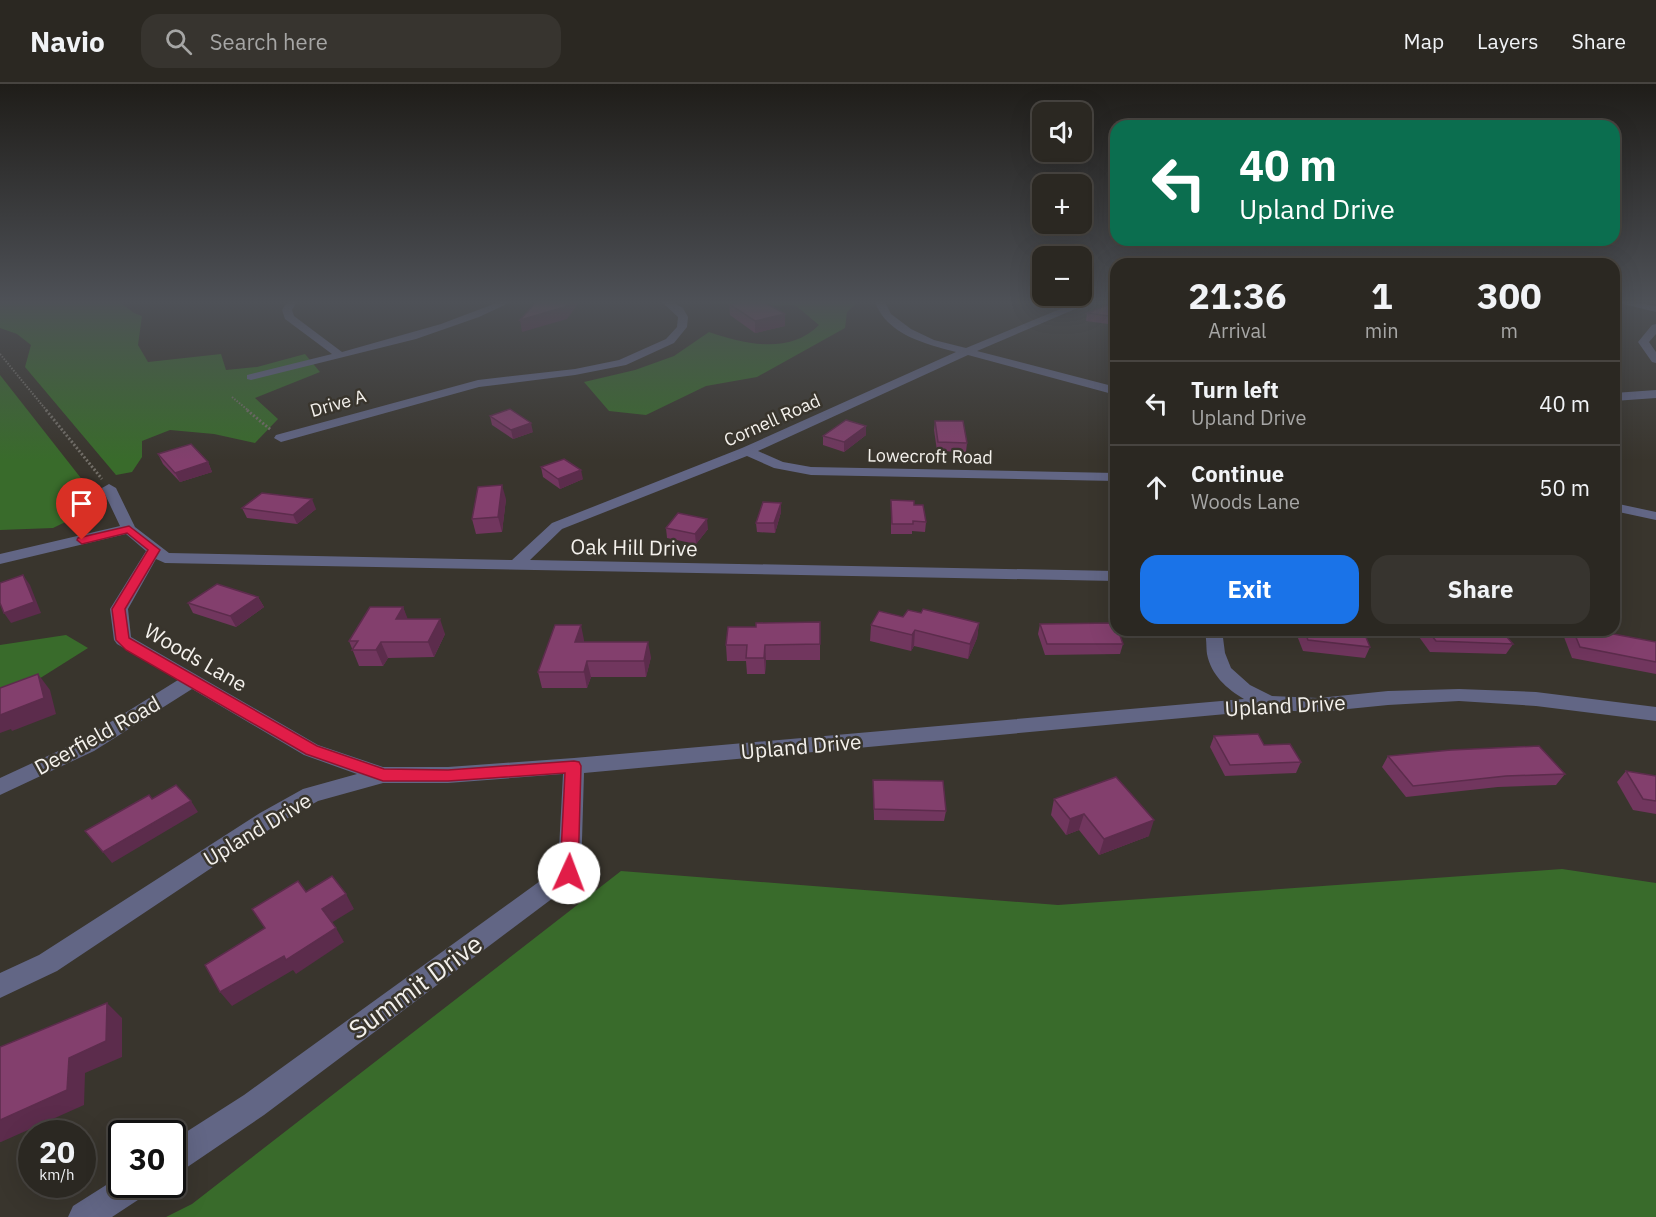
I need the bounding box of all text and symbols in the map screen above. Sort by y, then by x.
search box [141,14,561,68]
text: Navio [30,23,105,60]
icon: search [162,25,195,58]
text: Search here [210,27,328,56]
text: Map [1404,27,1444,55]
text: Layers [1477,27,1539,55]
text: Share [1572,27,1626,55]
map controls [1032,102,1092,306]
button: sound [1032,102,1092,162]
text: 40 m [1239,138,1337,193]
icon: left [1140,144,1218,222]
button: + [1032,174,1092,234]
text: Upland Drive [1239,191,1395,226]
button: − [1032,246,1092,306]
text: 21:36 [1188,272,1287,319]
text: 1 [1371,272,1393,319]
text: 300 [1477,272,1542,319]
text: Arrival [1208,317,1267,344]
text: min [1365,317,1399,344]
text: m [1501,317,1518,344]
text: Turn left [1191,375,1279,404]
street label: Drive A [307,384,369,422]
icon: left [1140,387,1173,420]
street label: Cornell Road [720,388,824,452]
text: 40 m [1539,389,1590,418]
text: Upland Drive [1191,404,1306,431]
street label: Lowecroft Road [867,443,993,469]
text: Continue [1191,459,1284,488]
icon: ahead [1140,471,1173,504]
text: 50 m [1539,473,1590,502]
pin [56,478,107,540]
icon: arrive [65,487,98,520]
text: Woods Lane [1191,488,1300,515]
street label: Oak Hill Drive [570,532,698,562]
button: Exit [1140,555,1359,624]
button: Share [1371,555,1590,624]
street label: Woods Lane [139,616,253,698]
street label: Upland Drive [1224,688,1346,722]
street label: Deerfield Road [29,689,165,781]
street label: Upland Drive [739,727,863,765]
street label: Upland Drive [198,786,316,872]
position arrow [537,841,601,905]
street label: Summit Drive [341,926,489,1046]
speed limit sign: 30 [108,1120,186,1198]
text: 20 [39,1132,75,1171]
text: km/h [39,1165,75,1184]

